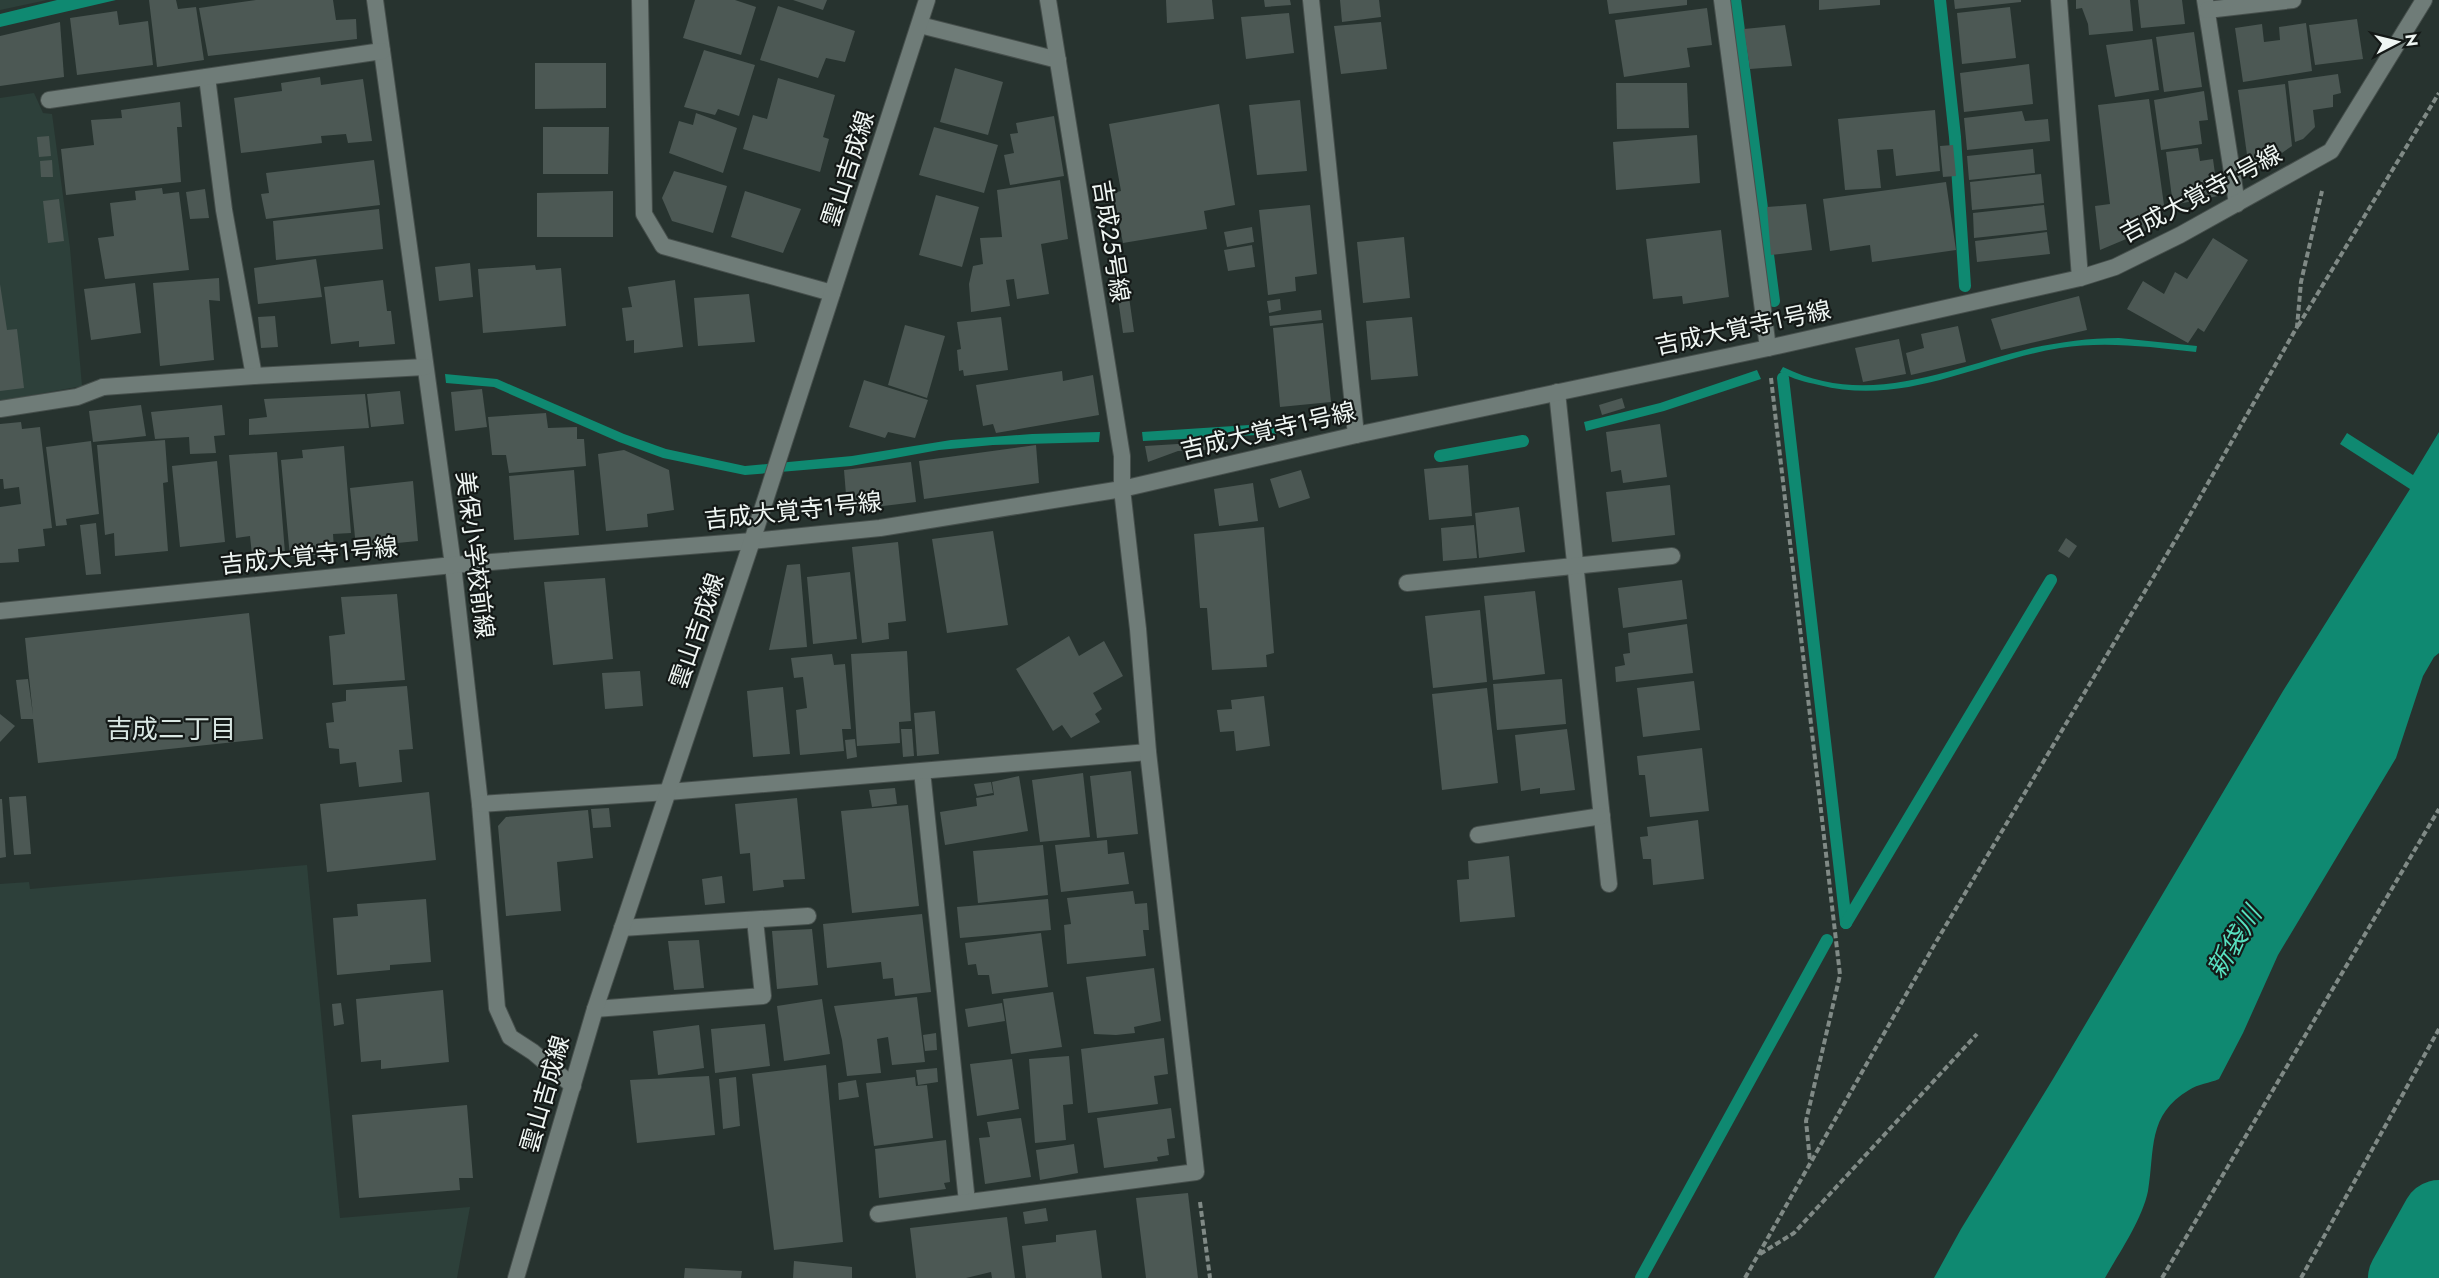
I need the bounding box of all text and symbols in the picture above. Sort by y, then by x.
north arrow [2367,12,2427,72]
text: N [2399,33,2424,48]
street label: 雲山吉成線 [812,106,883,231]
street label: 吉成大覚寺1号線 [2114,136,2288,251]
street label: 吉成25号線 [1085,177,1138,305]
street label: 吉成大覚寺1号線 [1652,292,1834,363]
street label: 吉成大覚寺1号線 [1177,393,1359,468]
street label: 美保小学校前線 [448,469,503,640]
street label: 吉成大覚寺1号線 [702,484,884,537]
street label: 吉成大覚寺1号線 [218,529,400,582]
street label: 雲山吉成線 [660,568,733,693]
district label: 吉成二丁目 [106,710,236,748]
water label: 新袋川 [2197,896,2272,985]
street label: 雲山吉成線 [511,1031,578,1156]

